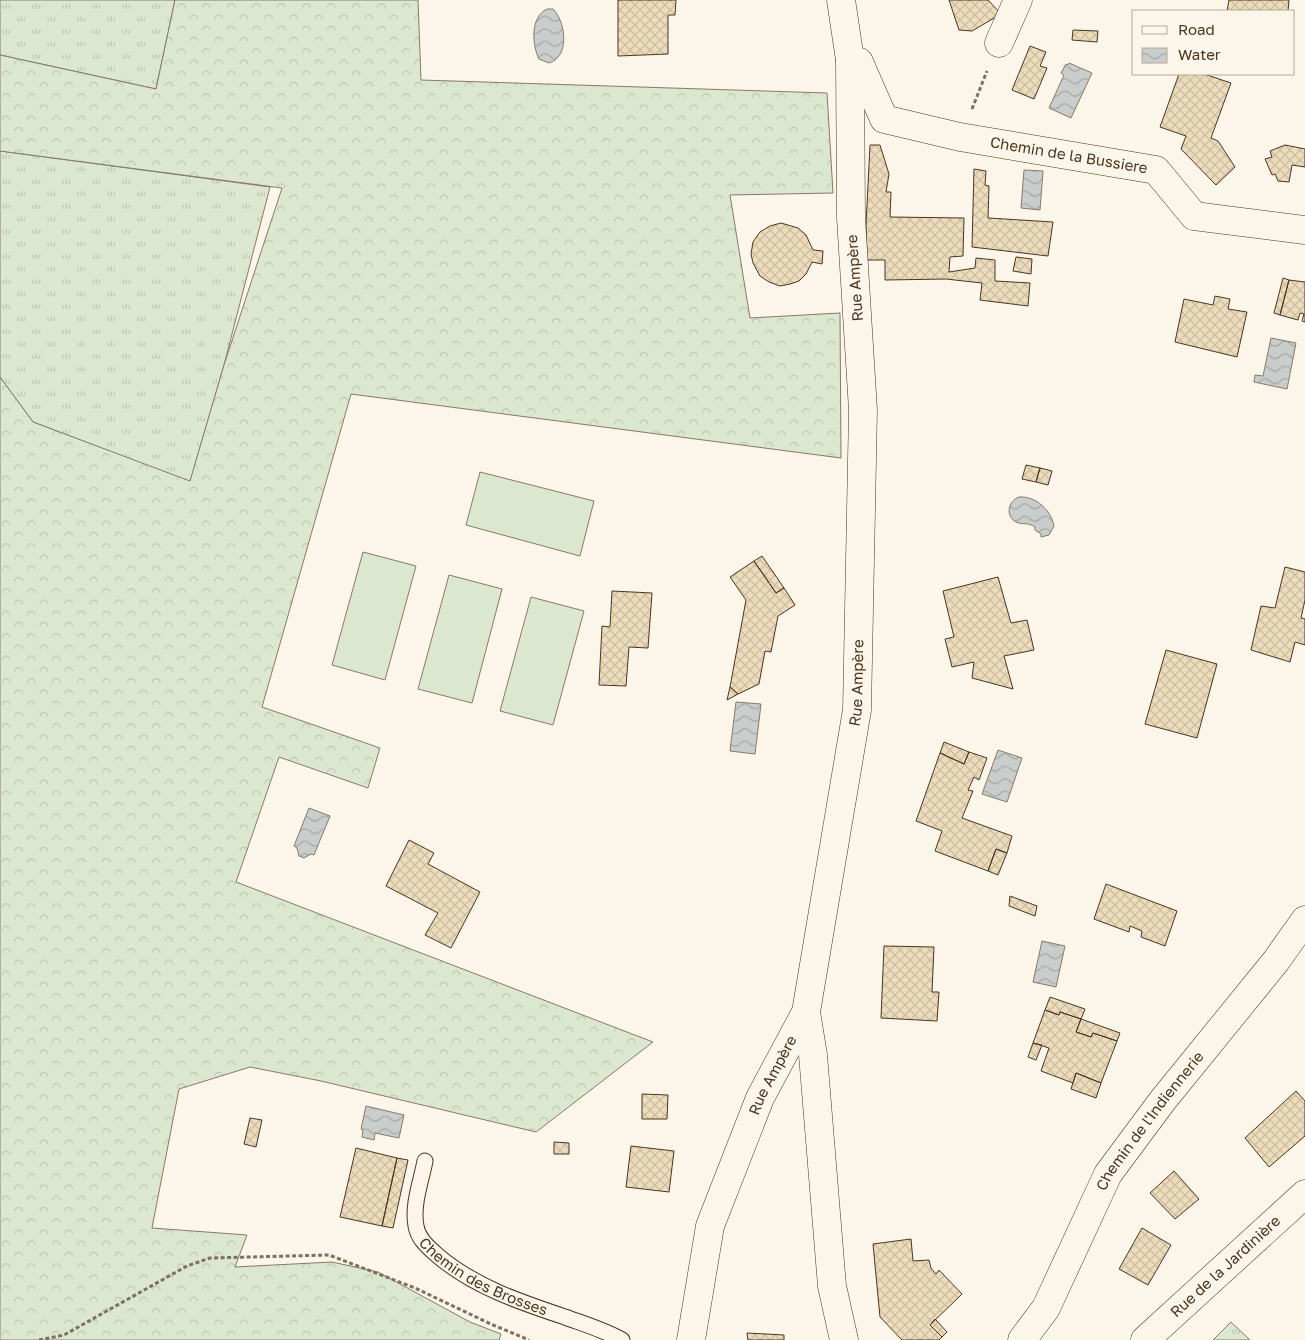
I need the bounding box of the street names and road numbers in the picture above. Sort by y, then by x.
street label: Chemin de la Bussiere [989,132,1149,177]
street label: Rue Ampère [842,234,866,322]
street label: Rue Ampère [844,639,866,727]
street label: Rue Ampère [744,1032,800,1117]
street label: Chemin de l'Indiennerie [1092,1047,1207,1193]
street label: Rue de la Jardinière [1166,1211,1284,1320]
street label: Chemin des Brosses [416,1233,550,1319]

